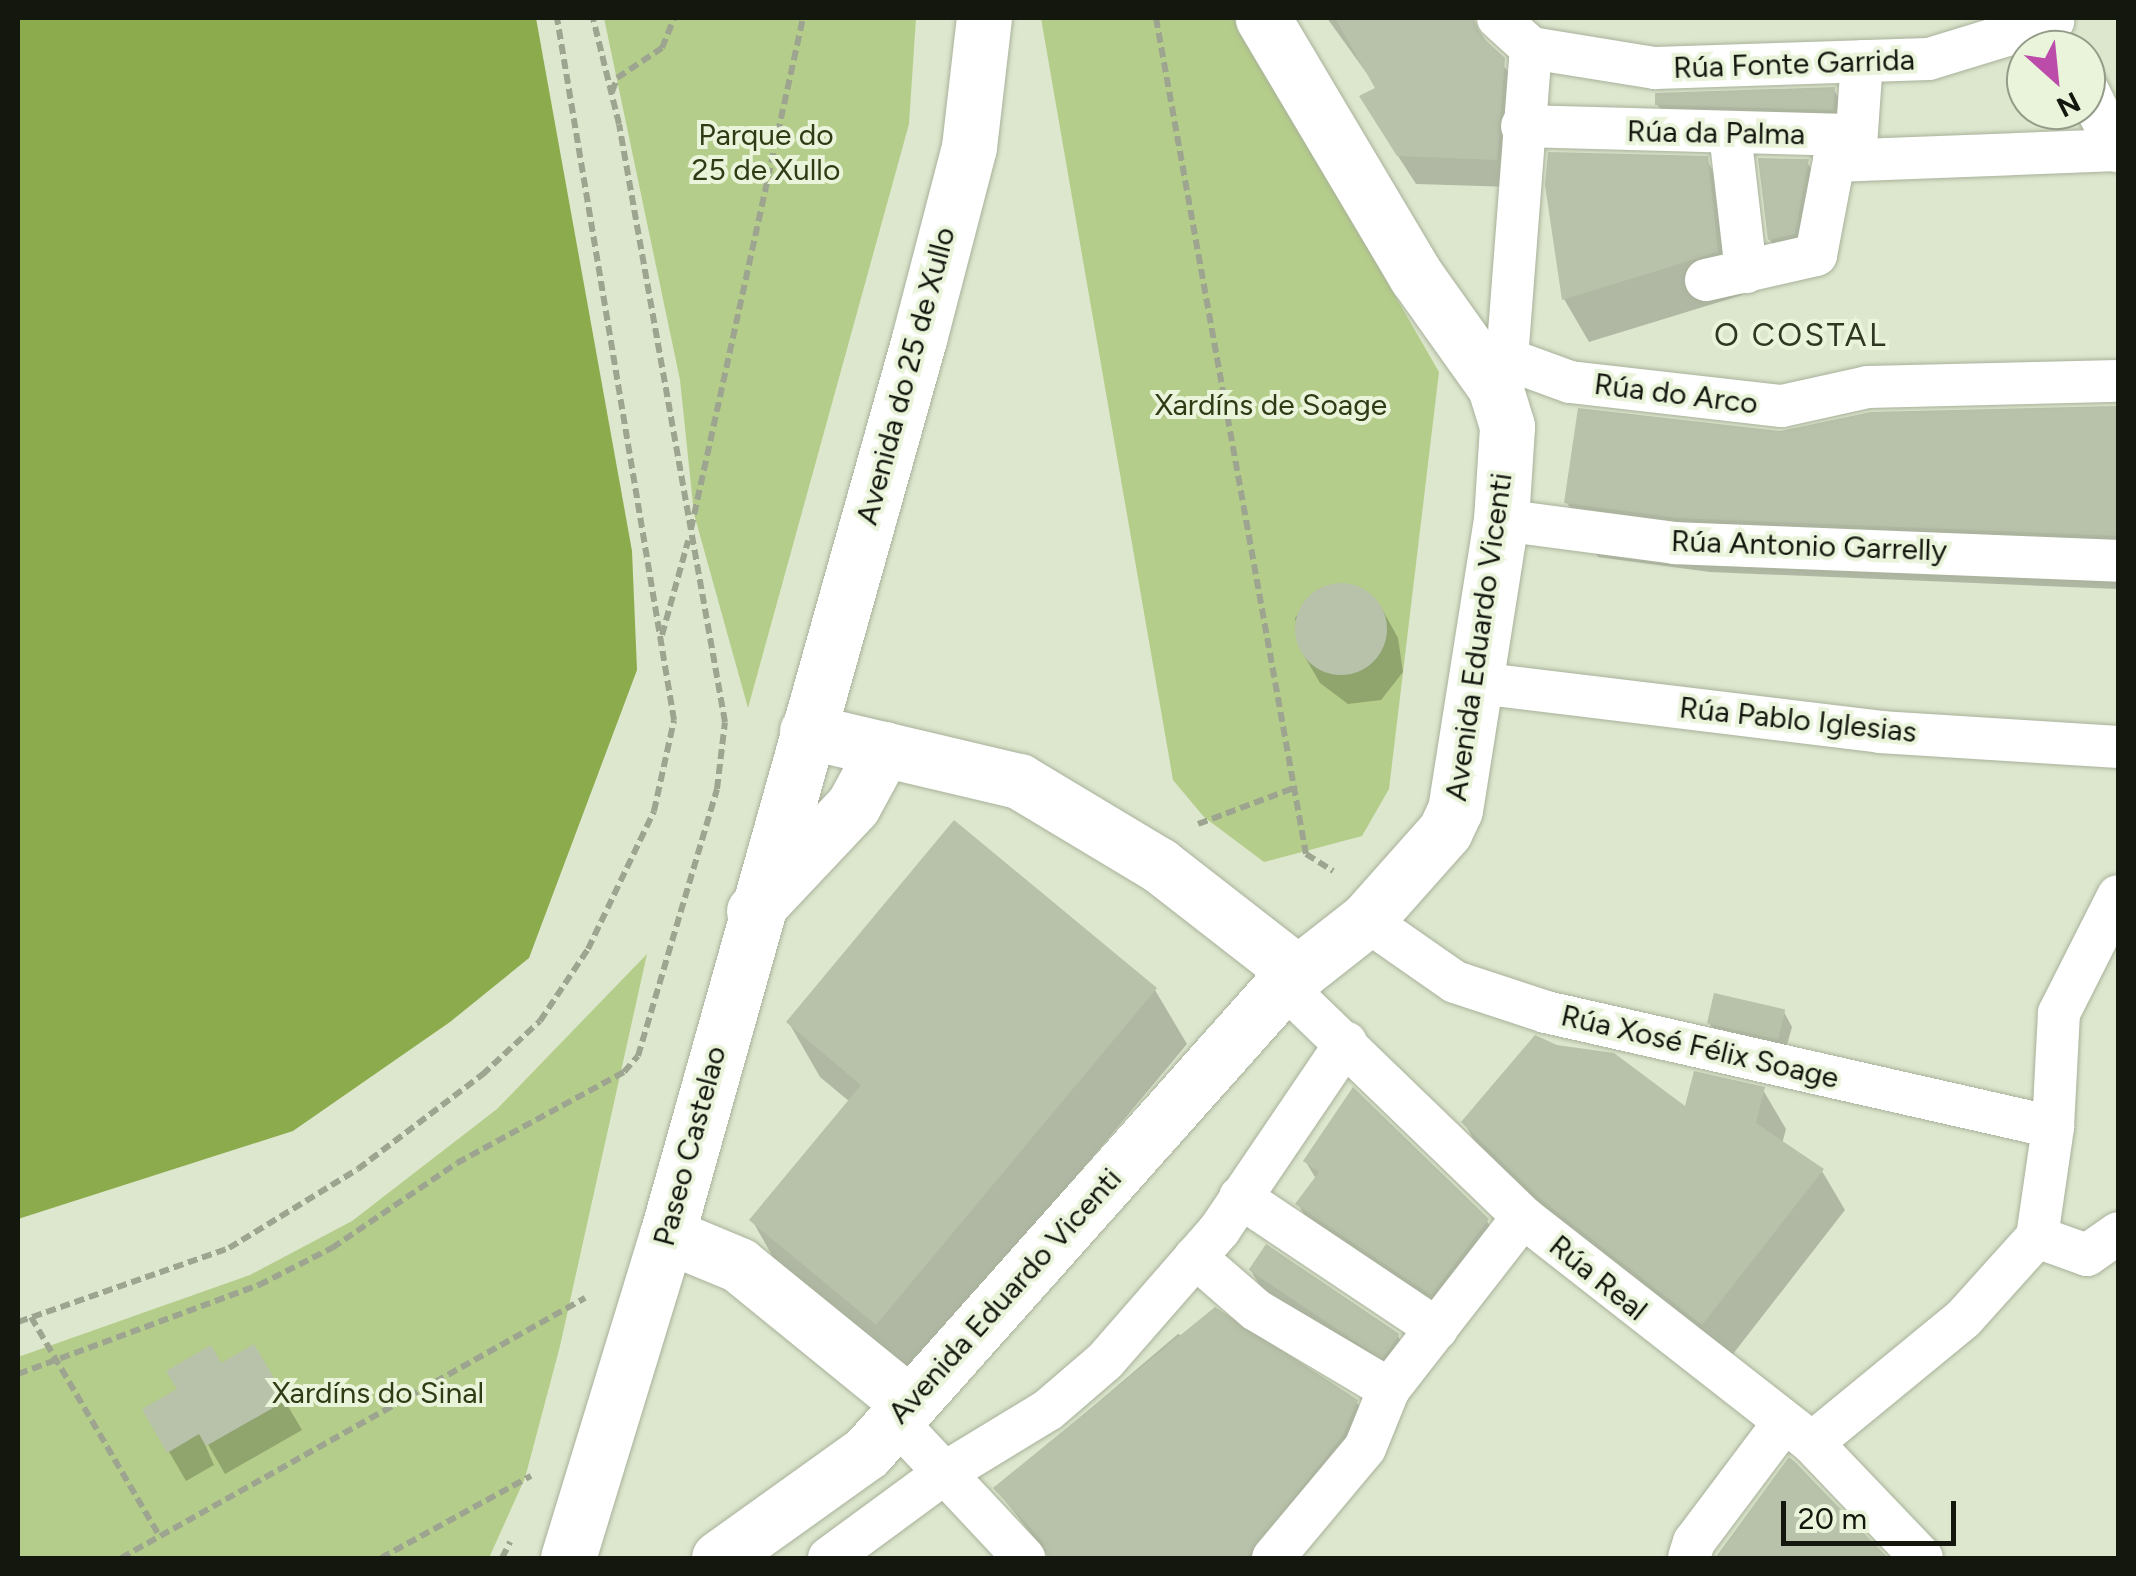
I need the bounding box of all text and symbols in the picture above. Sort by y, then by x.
north arrow [2006,30,2106,130]
street label: Rúa Fonte Garrida [1673,42,1915,86]
text: N [2051,85,2086,125]
street label: Rúa da Palma [1627,113,1805,153]
park label: Parque do 25 de Xullo [692,117,840,188]
street label: Avenida do 25 de Xullo [849,223,963,529]
district label: O COSTAL [1714,316,1888,354]
street label: Rúa do Arco [1592,366,1760,422]
park label: Xardíns de Soage [1155,387,1387,423]
street label: Avenida Eduardo Vicenti [1438,471,1520,803]
street label: Rúa Antonio Garrelly [1670,523,1948,569]
street label: Rúa Pablo Iglesias [1678,690,1918,750]
street label: Rúa Xosé Félix Soage [1558,998,1842,1096]
street label: Paseo Castelao [646,1042,734,1250]
street label: Avenida Eduardo Vicenti [881,1161,1129,1431]
street label: Rúa Real [1542,1228,1654,1328]
park label: Xardíns do Sinal [272,1375,484,1411]
scale bar [1786,1481,1961,1543]
text: 20 m [1798,1500,1867,1537]

